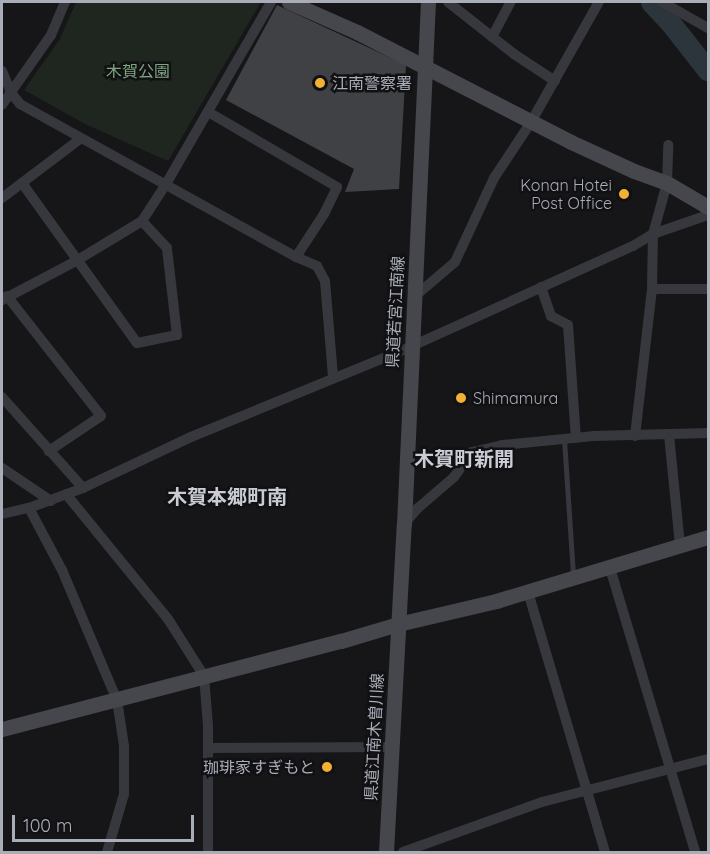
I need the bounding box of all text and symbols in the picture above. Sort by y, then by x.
park label: 木賀公園 [106,61,170,81]
place label: 江南警察署 [332,73,412,93]
marker: 江南警察署 [313,76,327,90]
place label: Konan Hotei Post Office [520,175,612,213]
marker: Konan Hotei Post Office [617,187,631,201]
street label: 県道若宮江南線 [382,256,408,368]
place label: Shimamura [473,388,558,408]
marker: Shimamura [454,391,468,405]
district label: 木賀町新開 [414,446,514,470]
district label: 木賀本郷町南 [167,484,287,508]
street label: 県道江南木曽川線 [361,673,387,801]
place label: 珈琲家すぎもと [203,757,315,777]
marker: 珈琲家すぎもと [320,760,334,774]
scale bar [15,803,196,841]
text: 100 m [23,814,72,837]

